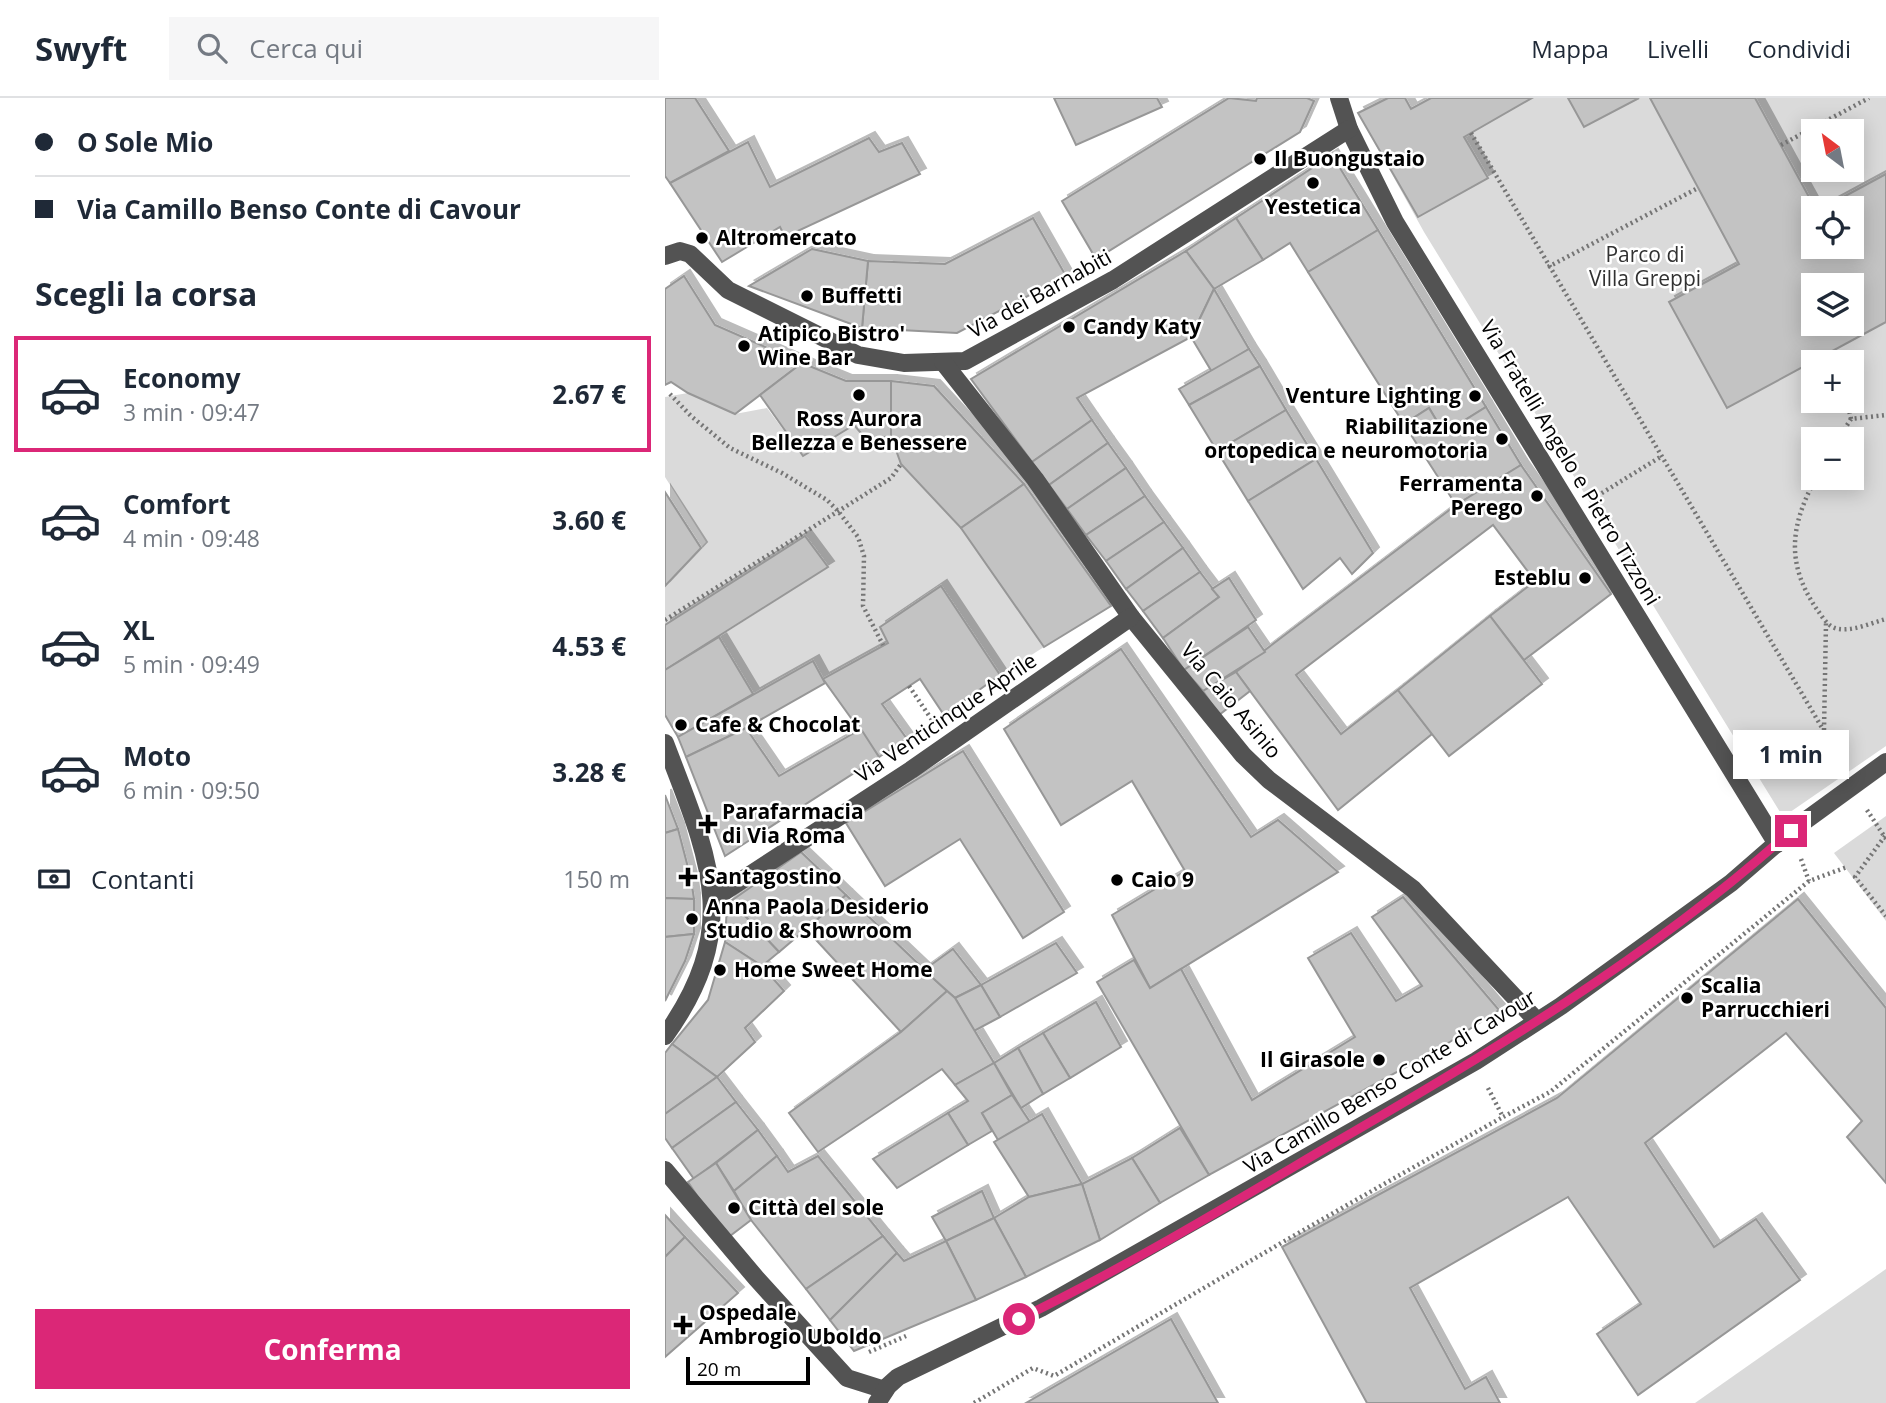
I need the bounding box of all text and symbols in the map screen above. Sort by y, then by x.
search box [169,17,659,80]
text: Swyft [35,26,127,71]
icon: search [193,29,231,67]
text: Cerca qui [249,30,363,66]
text: Mappa [1531,32,1609,65]
text: Livelli [1647,32,1709,65]
text: Condividi [1747,32,1851,65]
north arrow [1801,119,1864,182]
map controls [1801,119,1864,490]
text: O Sole Mio [77,124,213,160]
place label: Il Buongustaio [1274,144,1425,172]
marker: Il Buongustaio [1252,151,1268,167]
marker: Yestetica [1305,175,1321,191]
text: Via Camillo Benso Conte di Cavour [77,191,521,227]
place label: Yestetica [1265,192,1361,220]
button: locate [1801,196,1864,259]
place label: Altromercato [716,223,857,251]
marker: Altromercato [694,230,710,246]
park label: Parco di Villa Greppi [1589,240,1701,292]
street label: Via dei Barnabiti [963,242,1116,344]
text: Scegli la corsa [35,272,257,315]
button: layers [1801,273,1864,336]
place label: Buffetti [821,281,902,309]
marker: Buffetti [799,288,815,304]
place label: Candy Katy [1083,312,1201,340]
street label: Via Fratelli Angelo e Pietro Tizzoni [1474,315,1667,610]
place label: Atipico Bistro' Wine Bar [758,319,905,371]
marker: Candy Katy [1061,319,1077,335]
marker: Atipico Bistro' Wine Bar [736,338,752,354]
button: + [1801,350,1864,413]
text: Economy [123,360,241,396]
icon: car [39,363,102,426]
text: 2.67 € [552,376,626,412]
place label: Venture Lighting [1286,381,1461,409]
marker: Ross Aurora Bellezza e Benessere [851,387,867,403]
marker: Venture Lighting [1467,388,1483,404]
text: 3 min · 09:47 [123,396,260,428]
place label: Ross Aurora Bellezza e Benessere [751,404,967,456]
place label: Riabilitazione ortopedica e neuromotoria [1204,412,1488,464]
button: − [1801,427,1864,490]
marker: Riabilitazione ortopedica e neuromotoria [1494,431,1510,447]
place label: Ferramenta Perego [1399,469,1523,521]
text: Comfort [123,486,230,522]
marker: Ferramenta Perego [1529,488,1545,504]
icon: car [39,489,102,552]
text: 3.60 € [552,502,626,538]
text: 4 min · 09:48 [123,522,260,554]
place label: Esteblu [1494,563,1571,591]
marker: Esteblu [1577,570,1593,586]
text: XL [123,612,155,648]
icon: car [39,615,102,678]
text: 4.53 € [552,628,626,664]
street label: Via Caio Asinio [1175,637,1288,764]
street label: Via Venticinque Aprile [849,646,1042,788]
text: 5 min · 09:49 [123,648,260,680]
place label: Cafe & Chocolat [695,710,860,738]
marker: Cafe & Chocolat [673,717,689,733]
callout: 1 min [1733,730,1849,778]
text: Moto [123,738,191,774]
text: 1 min [1759,738,1823,770]
icon: car [39,741,102,804]
text: 3.28 € [552,754,626,790]
text: 6 min · 09:50 [123,774,260,806]
place label: Parafarmacia di Via Roma [722,797,864,849]
route end [1775,815,1807,847]
marker: Parafarmacia di Via Roma [700,816,716,832]
icon: cash [35,860,73,898]
text: Contanti [91,861,194,897]
place label: Santagostino [704,862,841,890]
text: 150 m [563,863,630,895]
place label: Caio 9 [1131,865,1194,893]
marker: Santagostino [678,867,698,887]
marker: Caio 9 [1109,872,1125,888]
place label: Anna Paola Desiderio Studio & Showroom [706,892,929,944]
marker: Anna Paola Desiderio Studio & Showroom [684,911,700,927]
place label: Home Sweet Home [734,955,933,983]
marker: Home Sweet Home [712,962,728,978]
place label: Scalia Parrucchieri [1701,971,1830,1023]
street label: Via Camillo Benso Conte di Cavour [1238,982,1541,1180]
marker: Scalia Parrucchieri [1679,990,1695,1006]
place label: Il Girasole [1260,1045,1365,1073]
marker: Il Girasole [1371,1052,1387,1068]
place label: Città del sole [748,1193,884,1221]
marker: Città del sole [726,1200,742,1216]
place label: Ospedale Ambrogio Uboldo [699,1298,882,1350]
route start [1003,1303,1035,1335]
button: Conferma [35,1309,630,1389]
marker: Ospedale Ambrogio Uboldo [673,1315,693,1335]
scale bar [686,1354,810,1386]
text: 20 m [697,1356,741,1382]

